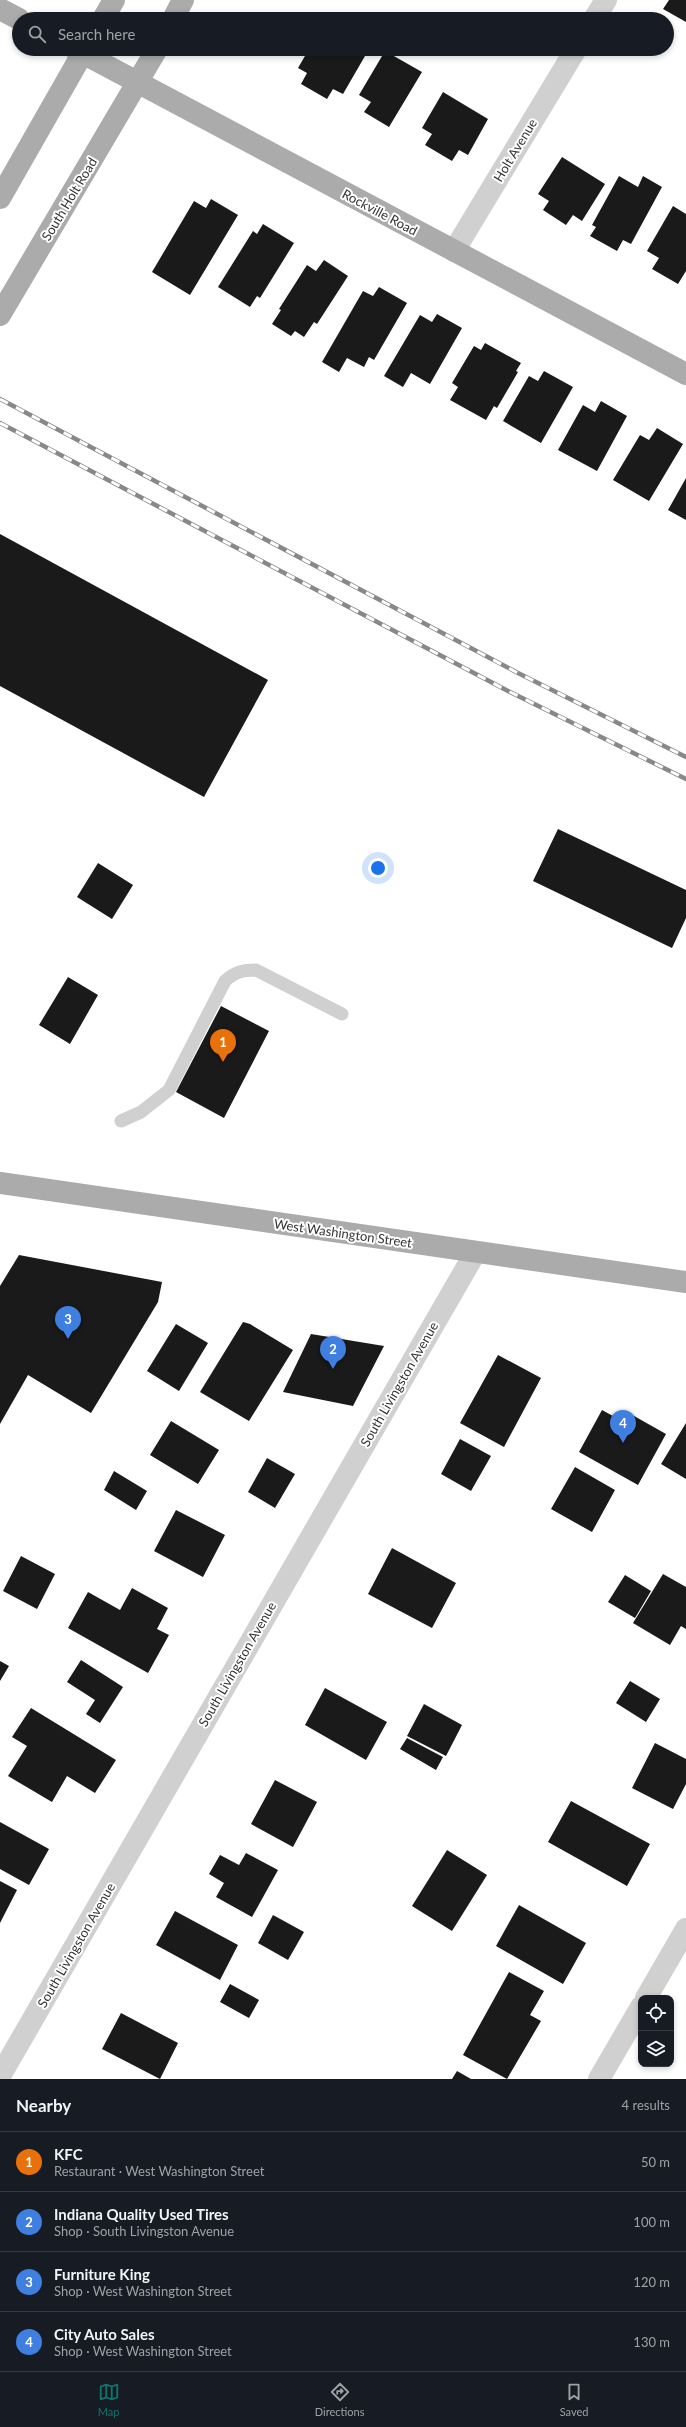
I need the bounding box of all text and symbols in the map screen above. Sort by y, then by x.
search box [12,12,674,56]
icon: search [26,23,48,45]
text: Search here [58,25,135,43]
street label: Holt Avenue [490,115,540,184]
street label: South Holt Road [38,155,100,243]
street label: Rockville Road [340,185,420,239]
your location [368,858,388,878]
pin: 1 [210,1029,236,1062]
street label: West Washington Street [273,1215,413,1251]
pin: 3 [55,1306,81,1339]
street label: South Livingston Avenue [357,1319,441,1449]
pin: 2 [320,1336,346,1369]
pin: 4 [610,1410,636,1443]
street label: South Livingston Avenue [195,1599,279,1729]
street label: South Livingston Avenue [34,1880,118,2010]
map controls [638,1995,674,2067]
button: locate [638,1995,674,2031]
button: layers [638,2031,674,2067]
text: Nearby [16,2095,71,2116]
text: 4 results [622,2097,670,2113]
text: KFC [54,2145,83,2163]
text: 1 [25,2154,33,2170]
text: 50 m [641,2154,670,2170]
text: Restaurant · West Washington Street [54,2163,264,2179]
text: Indiana Quality Used Tires [54,2205,229,2223]
text: 2 [25,2214,33,2230]
text: 100 m [633,2214,670,2230]
text: Shop · South Livingston Avenue [54,2223,234,2239]
text: Furniture King [54,2265,150,2283]
text: 3 [25,2274,33,2290]
text: 120 m [633,2274,670,2290]
text: Shop · West Washington Street [54,2283,232,2299]
text: City Auto Sales [54,2325,155,2343]
text: 4 [25,2334,33,2350]
text: 130 m [633,2334,670,2350]
text: Shop · West Washington Street [54,2343,232,2359]
tab: Map [98,2381,120,2418]
tab: Directions [315,2381,364,2418]
tab: Saved [560,2381,588,2418]

